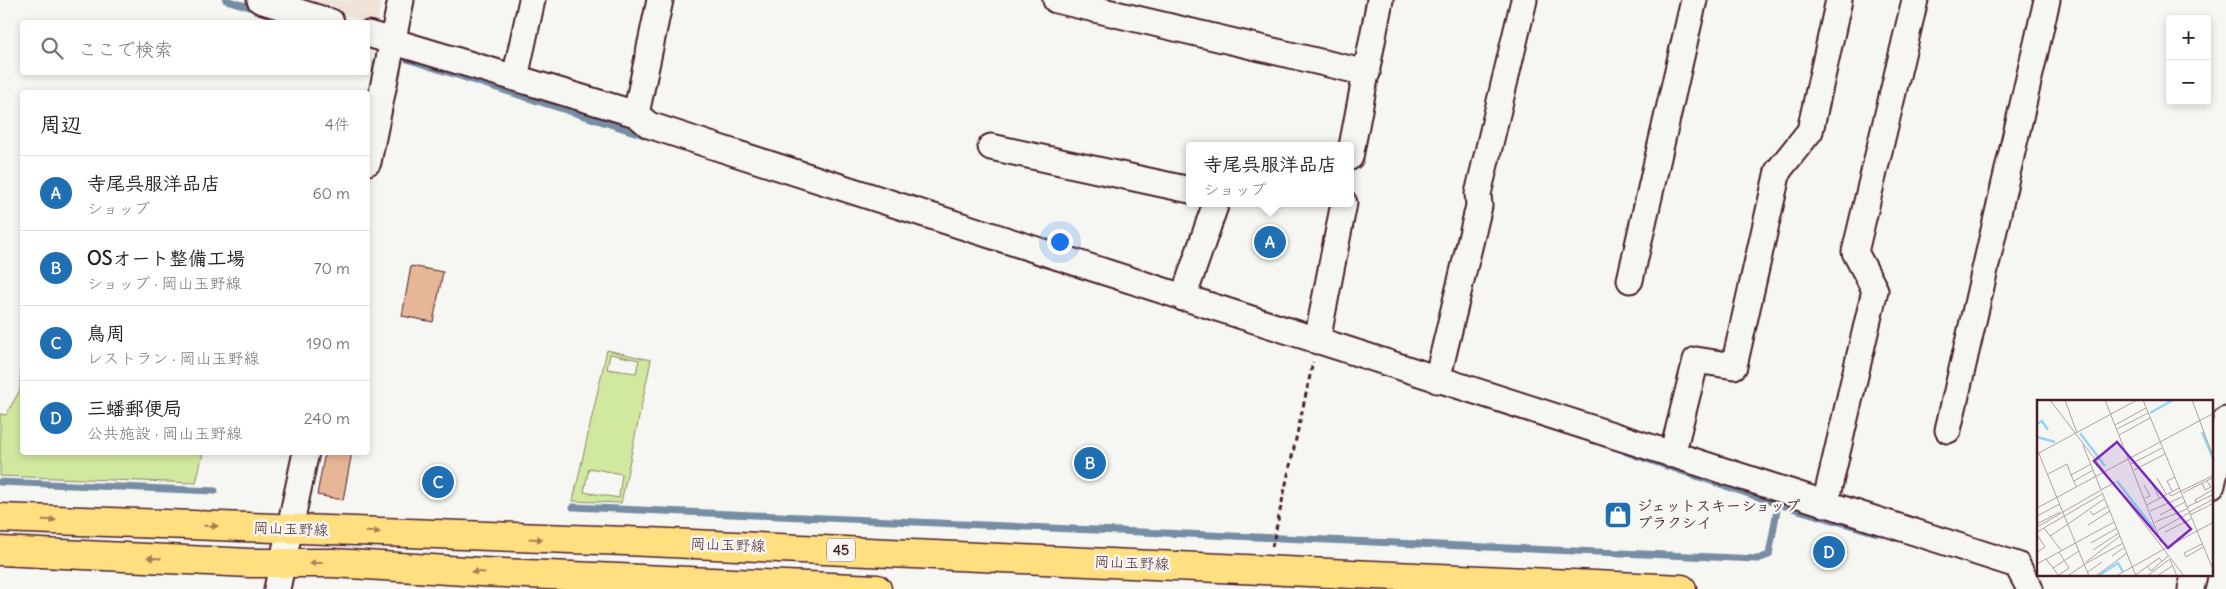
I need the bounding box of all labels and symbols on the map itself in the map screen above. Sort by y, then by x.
pin: A [1254,223,1286,261]
your location [1047,229,1073,255]
inset map [2037,400,2214,576]
pin: B [1074,444,1106,482]
pin: C [422,463,454,501]
place label: ジェットスキーショップ プラクシイ [1637,496,1800,532]
shop icon: ジェットスキーショップ プラクシイ [1603,500,1633,530]
one-way arrow [41,516,57,524]
street label: 岡山玉野線 [253,518,329,539]
one-way arrow [203,522,219,530]
one-way arrow [366,529,382,537]
pin: D [1813,533,1845,571]
street label: 岡山玉野線 [690,534,766,555]
one-way arrow [528,535,544,543]
road number: 45 [827,538,855,562]
street label: 岡山玉野線 [1094,552,1170,573]
one-way arrow [145,554,161,562]
one-way arrow [308,559,324,567]
one-way arrow [470,567,486,575]

